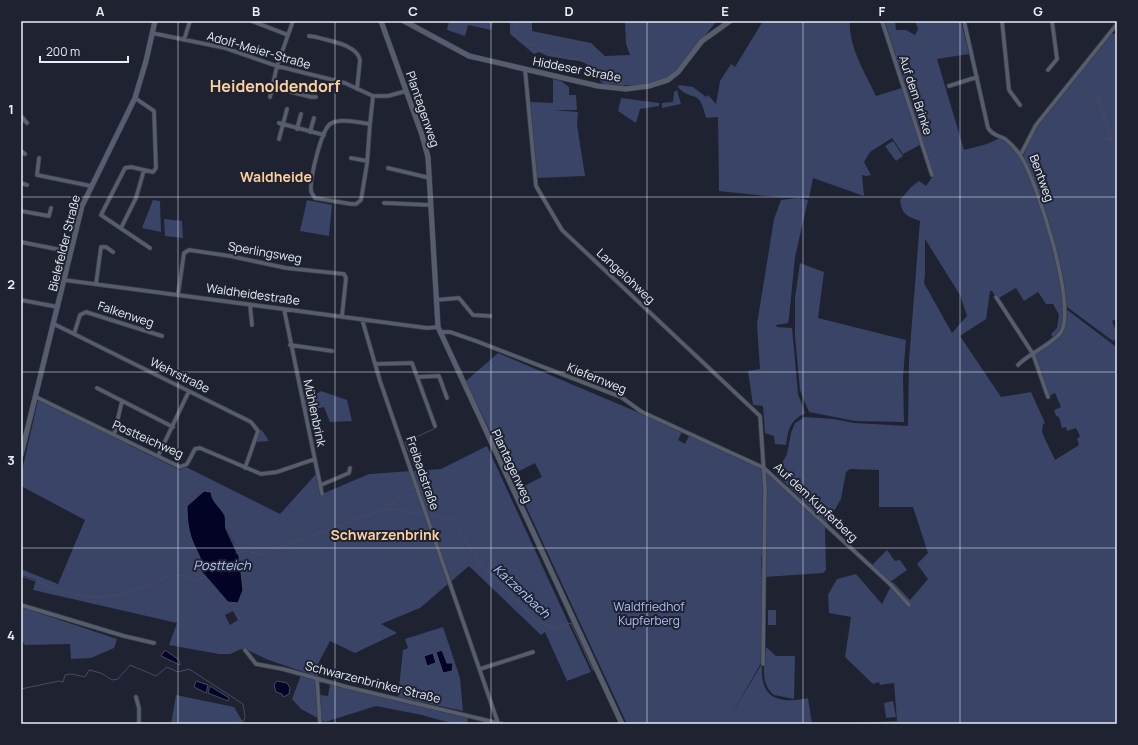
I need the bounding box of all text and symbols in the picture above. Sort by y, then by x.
text: A [96,2,105,20]
text: B [252,2,260,20]
text: C [408,2,418,20]
text: D [564,2,574,20]
text: E [721,2,729,20]
text: F [879,2,886,20]
text: G [1033,2,1043,20]
street label: Adolf-Meier-Straße [205,27,313,73]
scale bar [40,38,128,64]
text: 200 m [46,43,80,60]
street label: Hiddeser Straße [531,52,623,86]
street label: Auf dem Brinke [895,53,937,137]
street label: Plantagenweg [402,69,444,149]
district label: Heidenoldendorf [210,75,340,97]
text: 1 [8,100,14,118]
street label: Bentweg [1026,152,1058,204]
district label: Waldheide [240,167,312,186]
street label: Bielefelder Straße [44,193,84,293]
street label: Sperlingsweg [227,237,303,267]
street label: Langelohweg [593,244,659,308]
text: 2 [7,275,15,293]
street label: Waldheidestraße [205,279,301,309]
street label: Falkenweg [96,297,156,331]
street label: Wehrstraße [147,353,213,397]
street label: Kiefernweg [565,358,629,398]
street label: Mühlenbrink [300,378,331,449]
street label: Postteichweg [110,416,186,462]
street label: Plantagenweg [488,426,536,506]
street label: Freibadstraße [402,434,444,512]
text: 3 [7,451,15,469]
street label: Auf dem Kupferberg [770,458,862,546]
district label: Schwarzenbrink [331,525,440,544]
water label: Postteich [193,556,252,574]
water label: Katzenbach [490,560,555,623]
park label: Waldfriedhof Kupferberg [613,598,685,629]
text: 4 [7,626,15,644]
street label: Schwarzenbrinker Straße [304,657,442,707]

